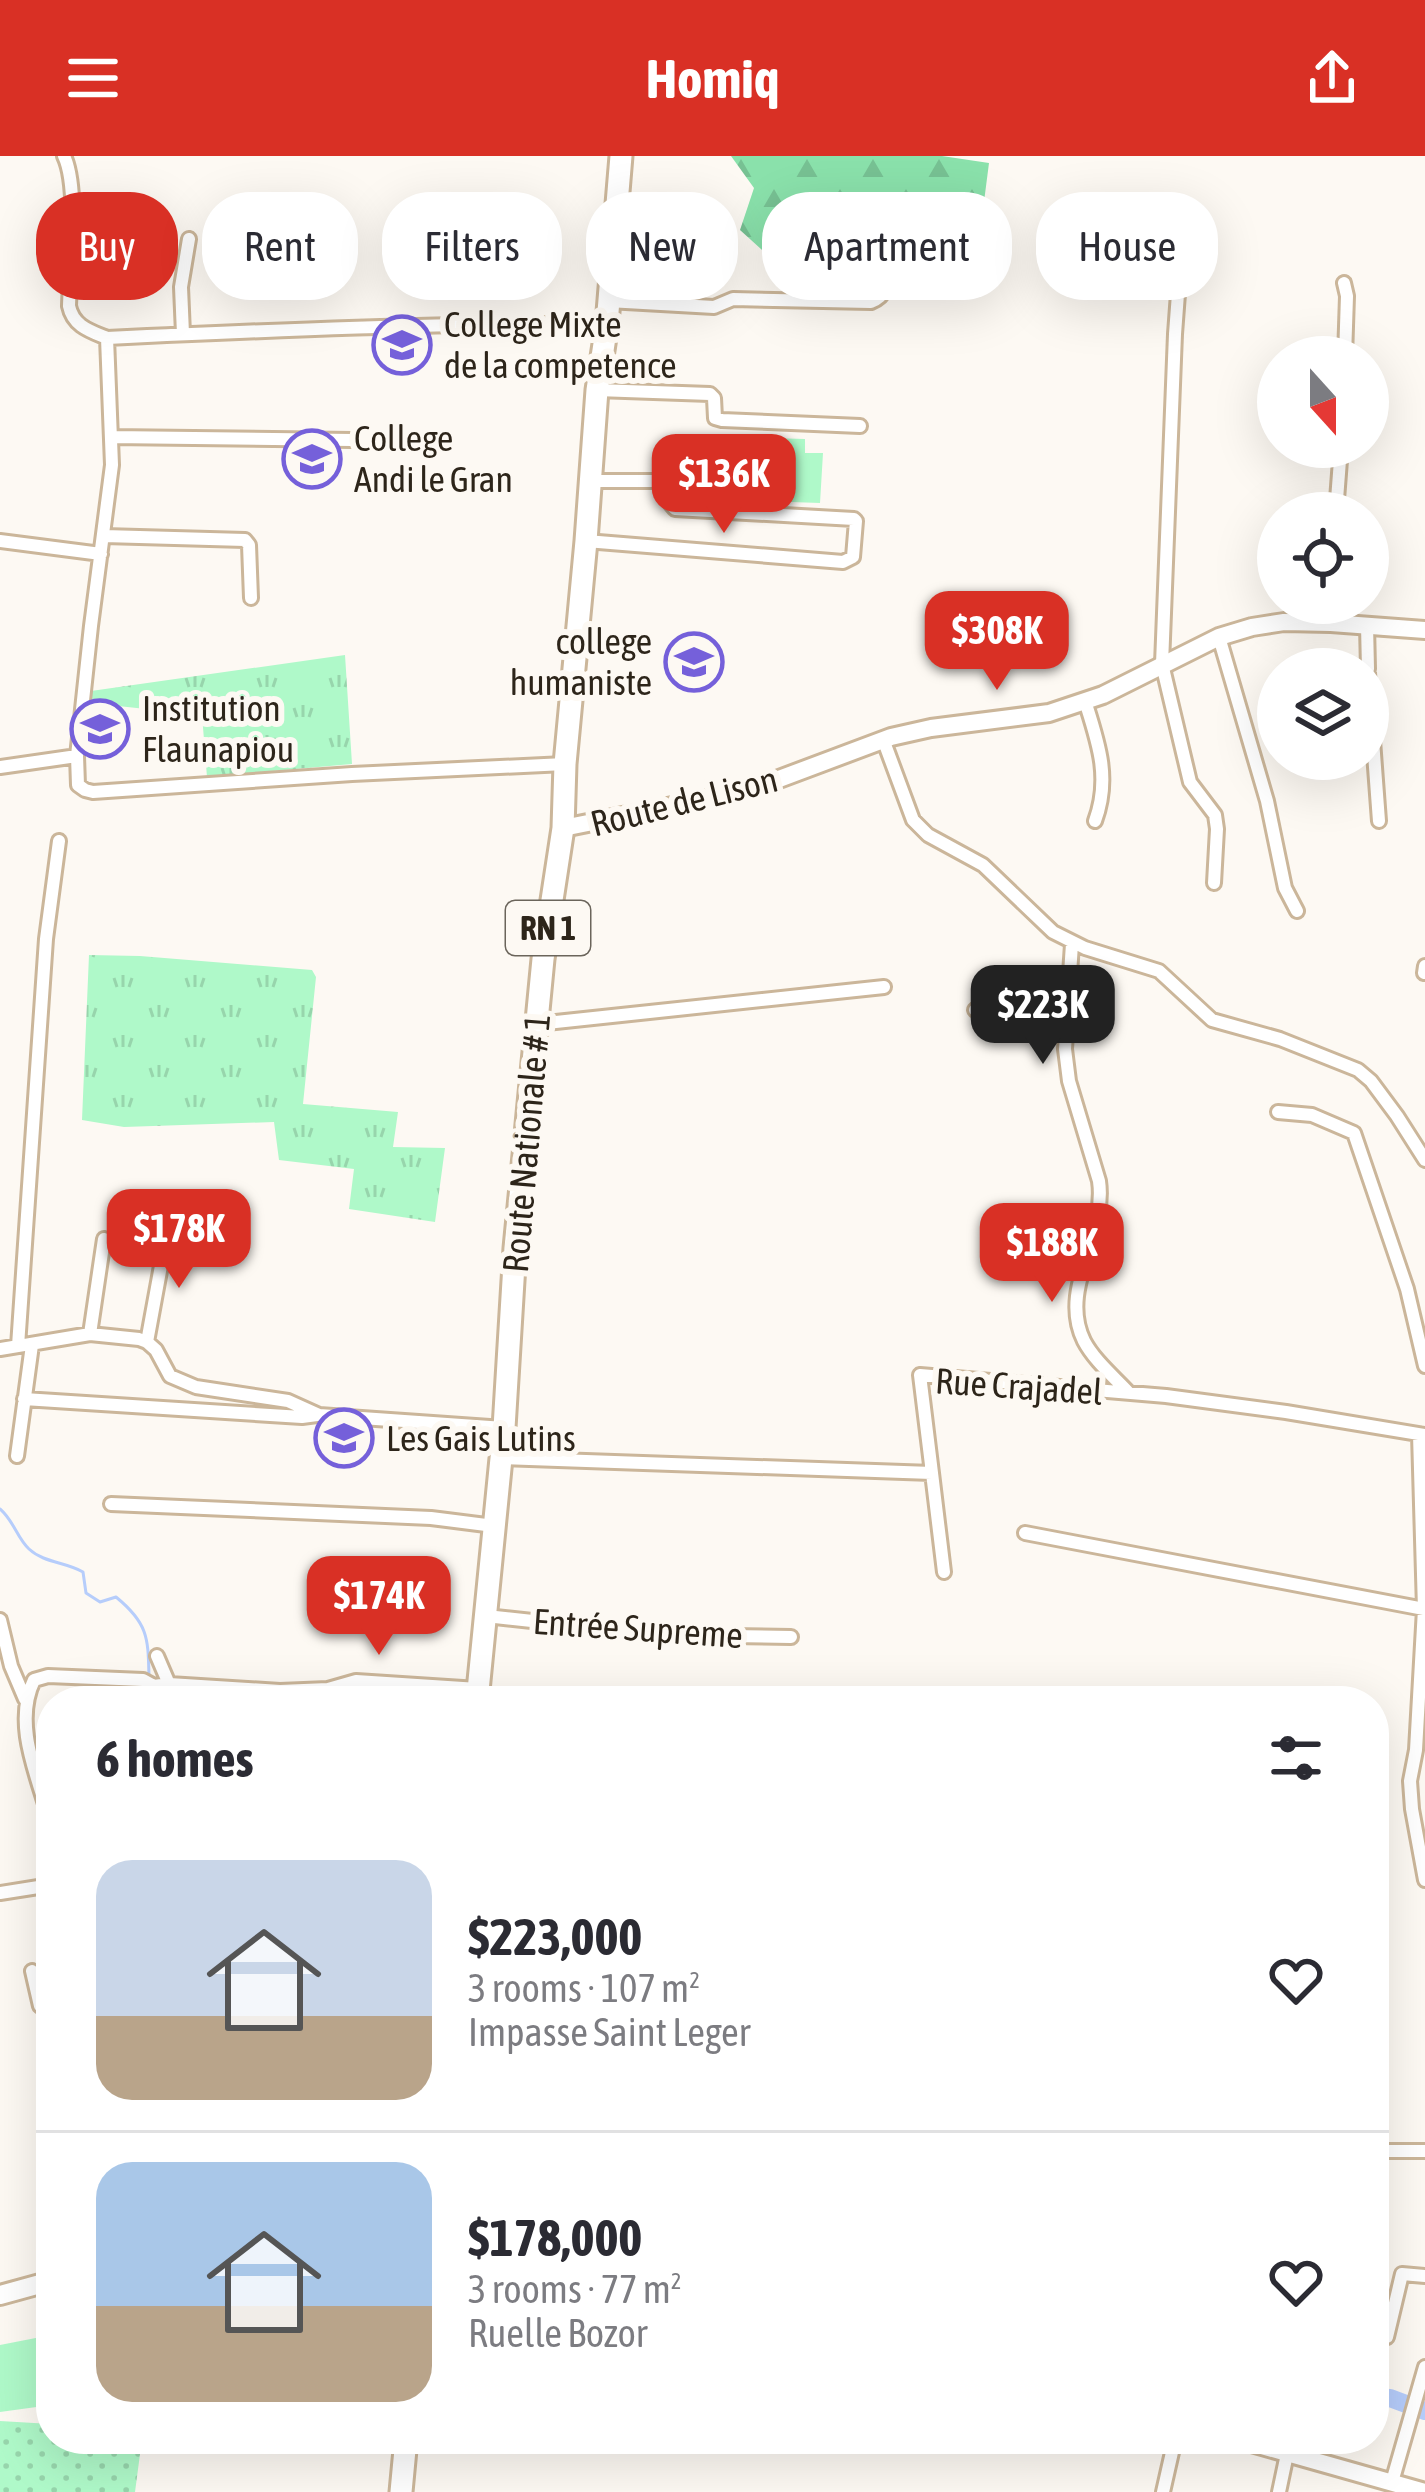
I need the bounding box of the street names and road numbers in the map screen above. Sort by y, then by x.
street label: Route de Lison [586,757,782,845]
road number: RN 1 [506,901,590,955]
street label: Route Nationale # 1 [494,1012,558,1274]
street label: Rue Crajadel [934,1359,1104,1413]
street label: Entrée Supreme [532,1600,744,1656]

